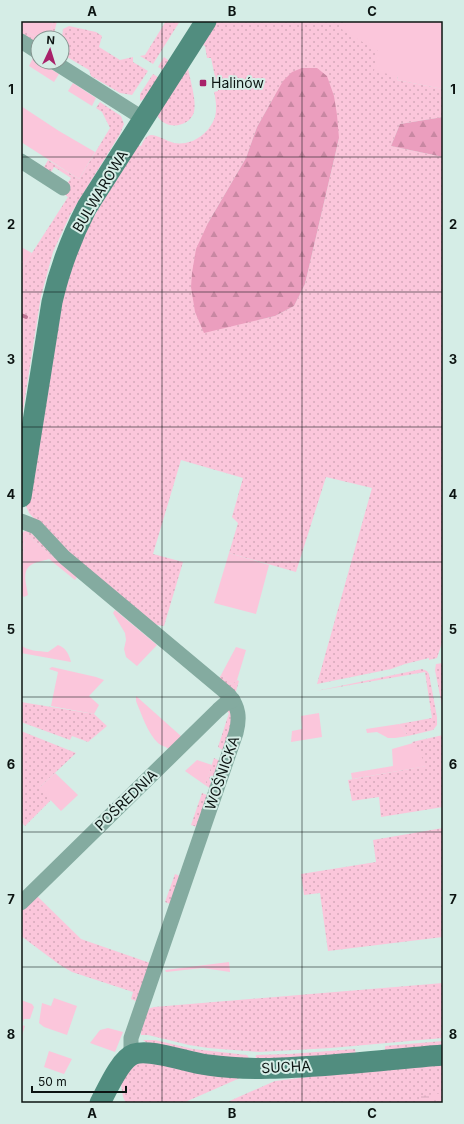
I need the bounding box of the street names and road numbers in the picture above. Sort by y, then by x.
street label: BULWAROWA [68,146,131,235]
street label: WOŚNICKA [201,733,242,812]
street label: POŚREDNIA [91,765,161,834]
street label: SUCHA [261,1057,312,1076]

